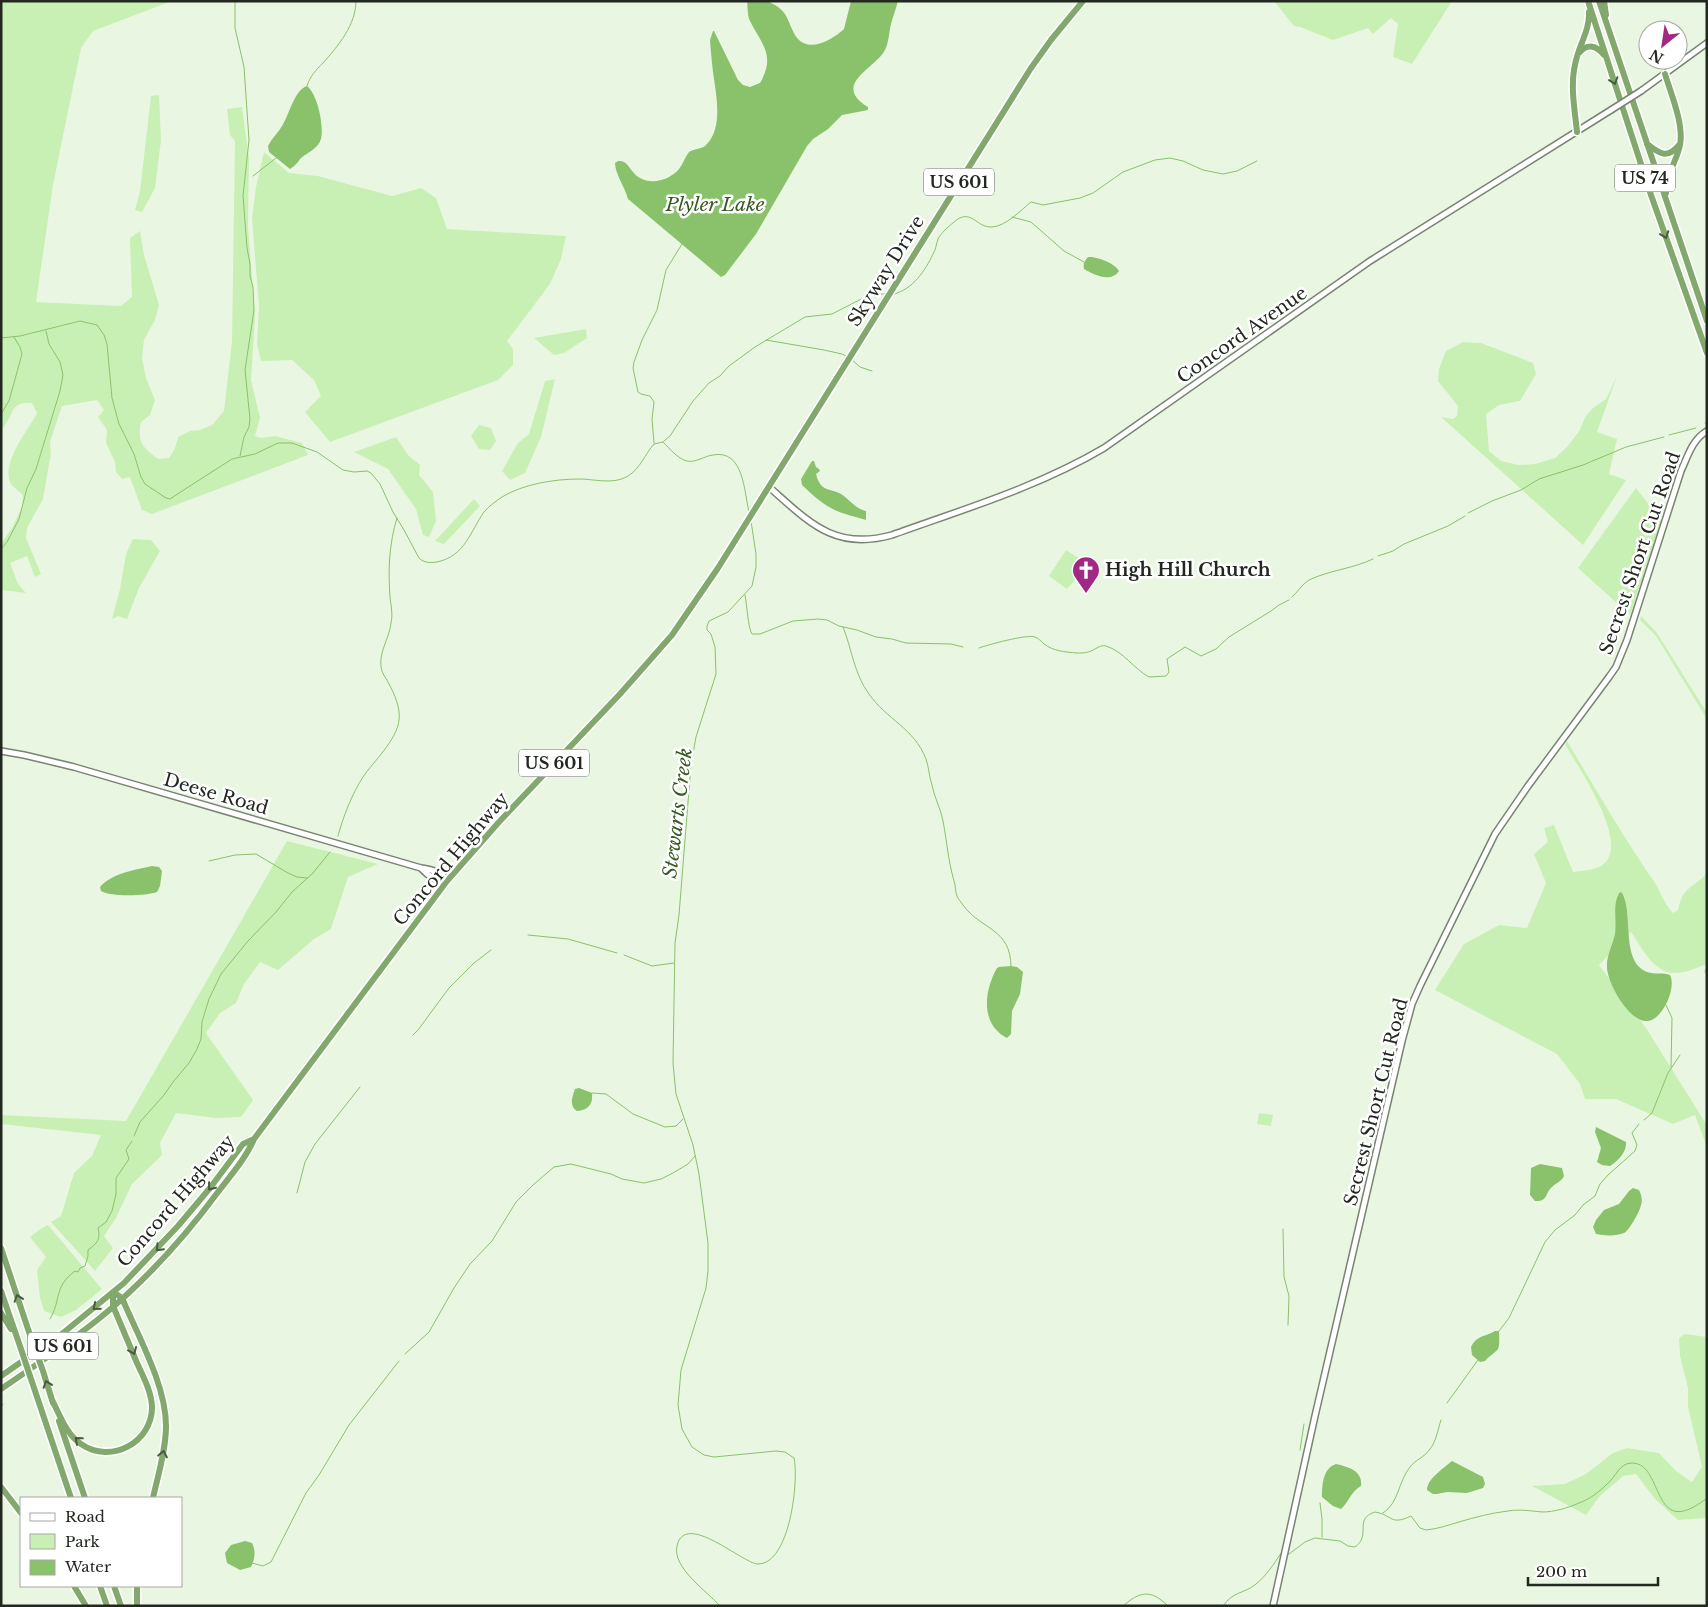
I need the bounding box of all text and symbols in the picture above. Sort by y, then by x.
north arrow [1638,20,1688,70]
text: N [1646,45,1667,67]
one-way arrow [1609,76,1619,84]
road number: US 74 [1615,164,1675,192]
road number: US 601 [924,168,994,196]
water label: Plyler Lake [665,193,765,216]
street label: Skyway Drive [843,212,929,330]
one-way arrow [1659,230,1669,239]
street label: Concord Avenue [1173,282,1311,388]
street label: Secrest Short Cut Road [1595,449,1685,657]
church icon: High Hill Church [1071,555,1101,594]
place label: High Hill Church [1105,559,1271,581]
water label: Stewarts Creek [658,747,697,880]
road number: US 601 [519,750,589,776]
street label: Deese Road [161,769,271,819]
street label: Concord Highway [389,787,514,930]
street label: Secrest Short Cut Road [1340,996,1412,1208]
street label: Concord Highway [113,1130,240,1271]
one-way arrow [207,1181,216,1190]
one-way arrow [156,1242,165,1251]
one-way arrow [14,1294,24,1302]
one-way arrow [93,1301,102,1310]
road number: US 601 [28,1332,98,1360]
one-way arrow [126,1346,137,1355]
one-way arrow [43,1380,53,1389]
one-way arrow [75,1438,84,1446]
one-way arrow [157,1449,167,1458]
legend [20,1497,182,1587]
text: Road [65,1507,105,1526]
text: Park [65,1532,101,1551]
scale bar [1528,1554,1658,1586]
text: Water [64,1557,112,1576]
text: 200 m [1536,1562,1587,1581]

